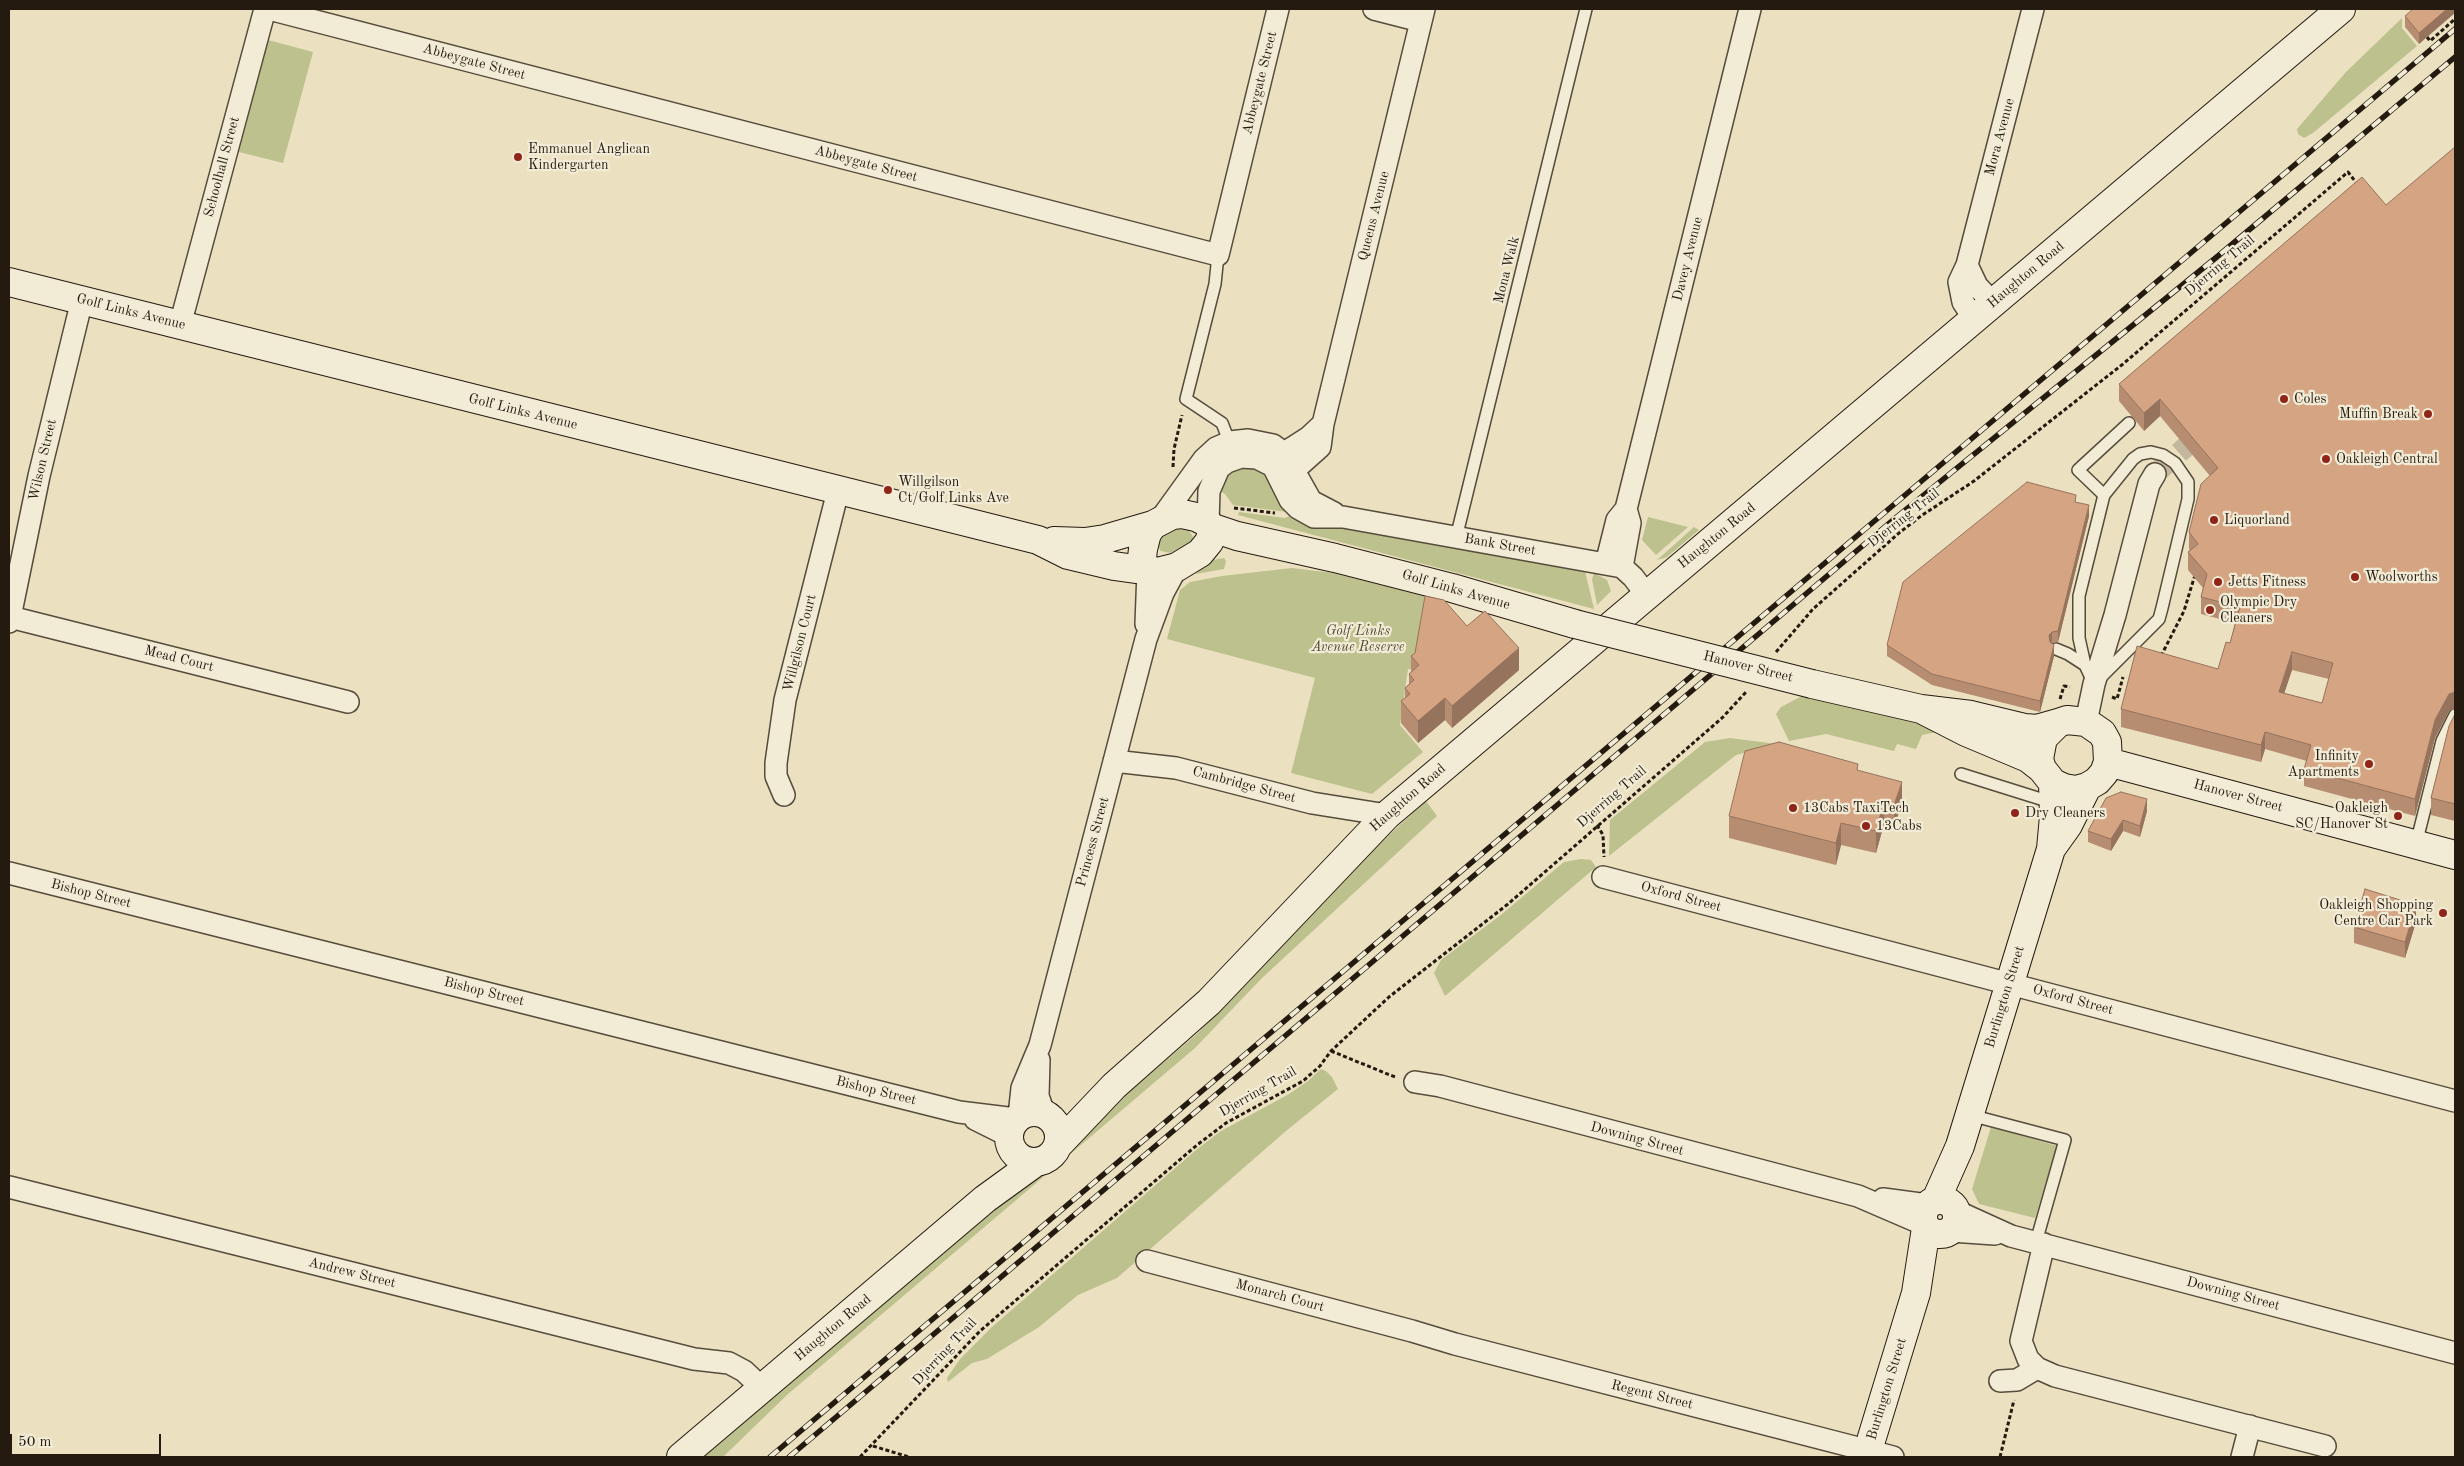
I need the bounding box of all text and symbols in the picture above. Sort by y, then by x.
street label: Abbeygate Street [1239,30,1281,136]
street label: Abbeygate Street [421,40,527,84]
street label: Mora Avenue [1982,96,2018,178]
street label: Schoolhall Street [201,115,243,219]
place label: Emmanuel Anglican Kindergarten [528,141,650,174]
street label: Abbeygate Street [813,142,919,186]
marker: Emmanuel Anglican Kindergarten [512,151,524,163]
street label: Queens Avenue [1355,169,1393,263]
street label: Davey Avenue [1669,215,1707,303]
street label: Djerring Trail [2182,232,2258,300]
street label: Mona Walk [1491,235,1523,305]
street label: Haughton Road [1984,238,2068,312]
street label: Golf Links Avenue [75,290,187,334]
street label: Golf Links Avenue [467,390,579,434]
place label: Coles [2294,391,2327,407]
marker: Coles [2278,393,2290,405]
place label: Muffin Break [2339,406,2418,422]
marker: Muffin Break [2422,408,2434,420]
street label: Wilson Street [25,417,61,503]
place label: Oakleigh Central [2336,451,2438,467]
marker: Oakleigh Central [2320,453,2332,465]
place label: Willgilson Ct/Golf Links Ave [898,474,1009,507]
marker: Willgilson Ct/Golf Links Ave [882,484,894,496]
street label: Djerring Trail [1865,485,1943,551]
street label: Haughton Road [1675,500,1759,572]
place label: Liquorland [2224,512,2290,528]
marker: Liquorland [2208,514,2220,526]
street label: Bank Street [1463,530,1537,560]
street label: Golf Links Avenue [1400,567,1512,613]
place label: Woolworths [2365,569,2438,585]
marker: Woolworths [2349,571,2361,583]
place label: Jetts Fitness [2228,574,2306,590]
marker: Jetts Fitness [2212,576,2224,588]
street label: Willgilson Court [780,593,820,693]
place label: Olympic Dry Cleaners [2220,594,2297,626]
marker: Olympic Dry Cleaners [2204,604,2216,616]
park label: Golf Links Avenue Reserve [1311,623,1405,656]
street label: Mead Court [143,642,215,676]
street label: Hanover Street [1701,648,1795,686]
place label: Infinity Apartments [2287,748,2359,780]
marker: Infinity Apartments [2363,758,2375,770]
street label: Haughton Road [1367,760,1449,836]
street label: Djerring Trail [1574,762,1650,832]
street label: Cambridge Street [1190,763,1298,807]
street label: Hanover Street [2191,776,2285,816]
street label: Princess Street [1073,795,1113,889]
place label: 13Cabs TaxiTech [1803,800,1909,816]
place label: Oakleigh SC/Hanover St [2295,800,2388,832]
marker: 13Cabs TaxiTech [1787,802,1799,814]
place label: Dry Cleaners [2025,805,2105,821]
marker: Dry Cleaners [2009,807,2021,819]
marker: Oakleigh SC/Hanover St [2392,810,2404,822]
place label: 13Cabs [1876,818,1922,834]
marker: 13Cabs [1860,820,1872,832]
street label: Bishop Street [49,876,133,912]
street label: Oxford Street [1639,878,1723,916]
place label: Oakleigh Shopping Centre Car Park [2319,897,2433,930]
marker: Oakleigh Shopping Centre Car Park [2437,907,2449,919]
street label: Burlington Street [1981,944,2029,1050]
street label: Bishop Street [442,974,526,1010]
street label: Oxford Street [2031,981,2115,1019]
street label: Djerring Trail [1216,1063,1300,1121]
street label: Bishop Street [834,1073,918,1109]
street label: Downing Street [1588,1118,1686,1160]
street label: Andrew Street [306,1254,398,1292]
street label: Downing Street [2184,1273,2282,1315]
street label: Monarch Court [1234,1276,1326,1316]
street label: Haughton Road [791,1291,875,1365]
street label: Djerring Trail [909,1315,981,1389]
street label: Burlington Street [1863,1336,1911,1442]
street label: Regent Street [1609,1377,1695,1413]
scale bar [12,1424,164,1456]
text: 50 m [18,1435,52,1450]

